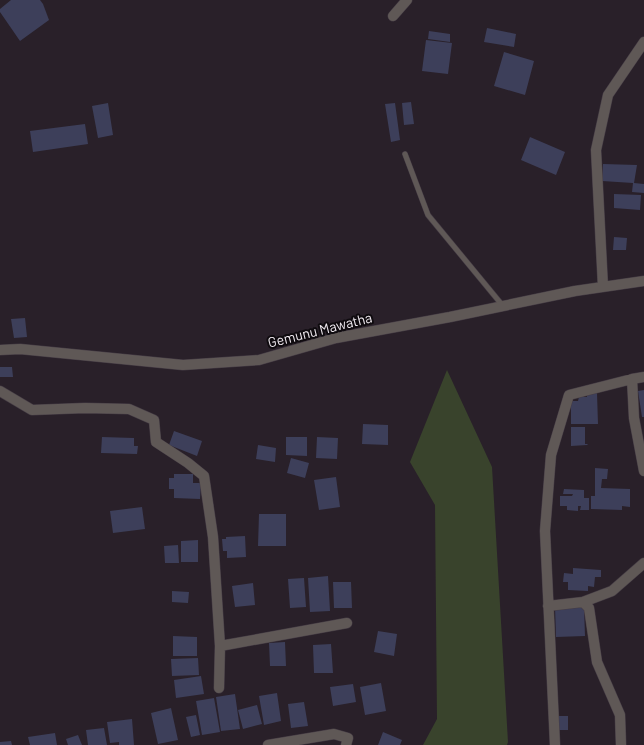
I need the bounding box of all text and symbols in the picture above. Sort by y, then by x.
street label: Gemunu Mawatha [266,308,374,351]

